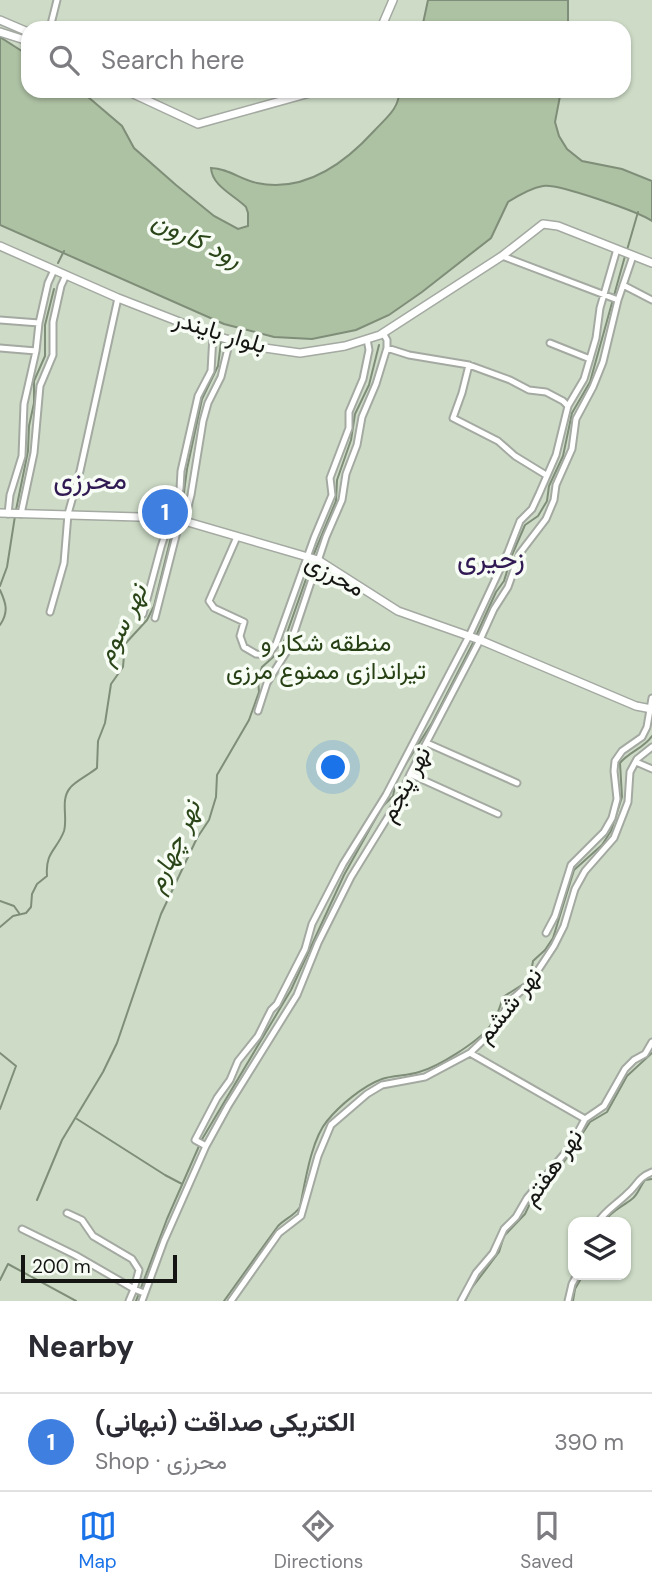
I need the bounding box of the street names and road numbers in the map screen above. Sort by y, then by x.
street label: بلوار بایندر [169,302,270,360]
street label: محرزی [300,546,370,603]
street label: نهر پنجم [372,740,438,828]
street label: نهر ششم [469,960,549,1050]
street label: نهر هفتم [514,1122,590,1212]

